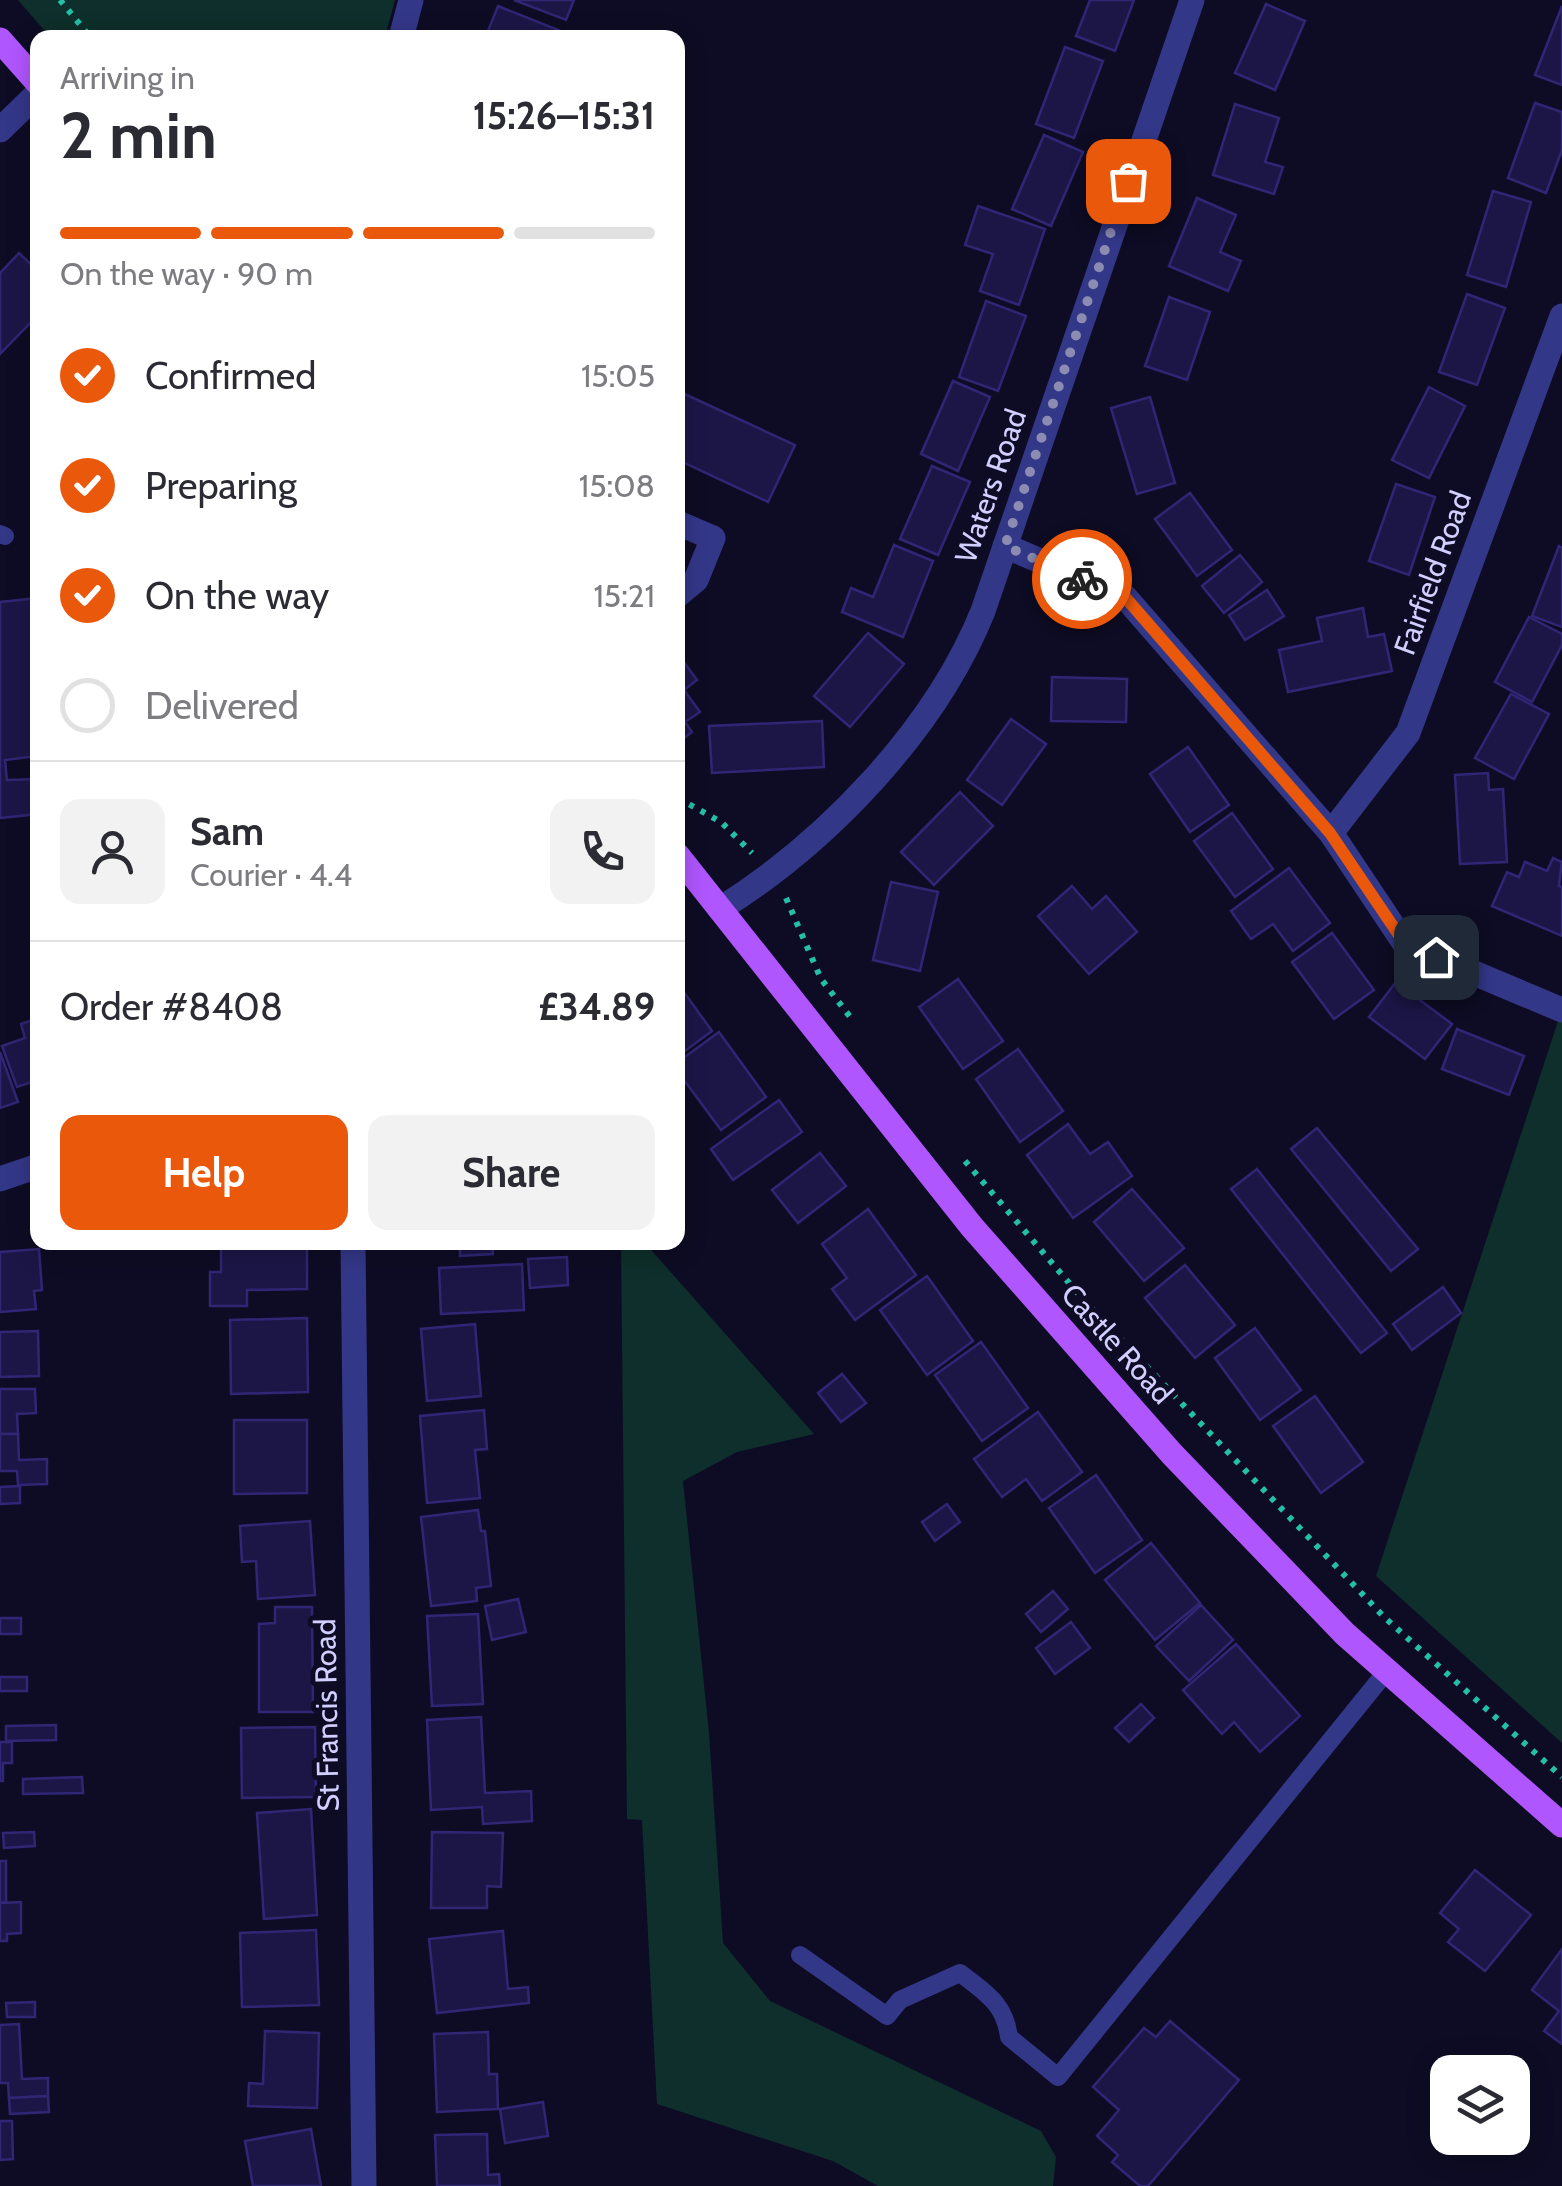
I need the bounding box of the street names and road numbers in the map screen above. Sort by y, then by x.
street label: Waters Road [947,404,1034,568]
street label: Fairfield Road [1386,486,1479,660]
street label: Castle Road [1054,1276,1181,1412]
street label: St Francis Road [306,1618,347,1812]

